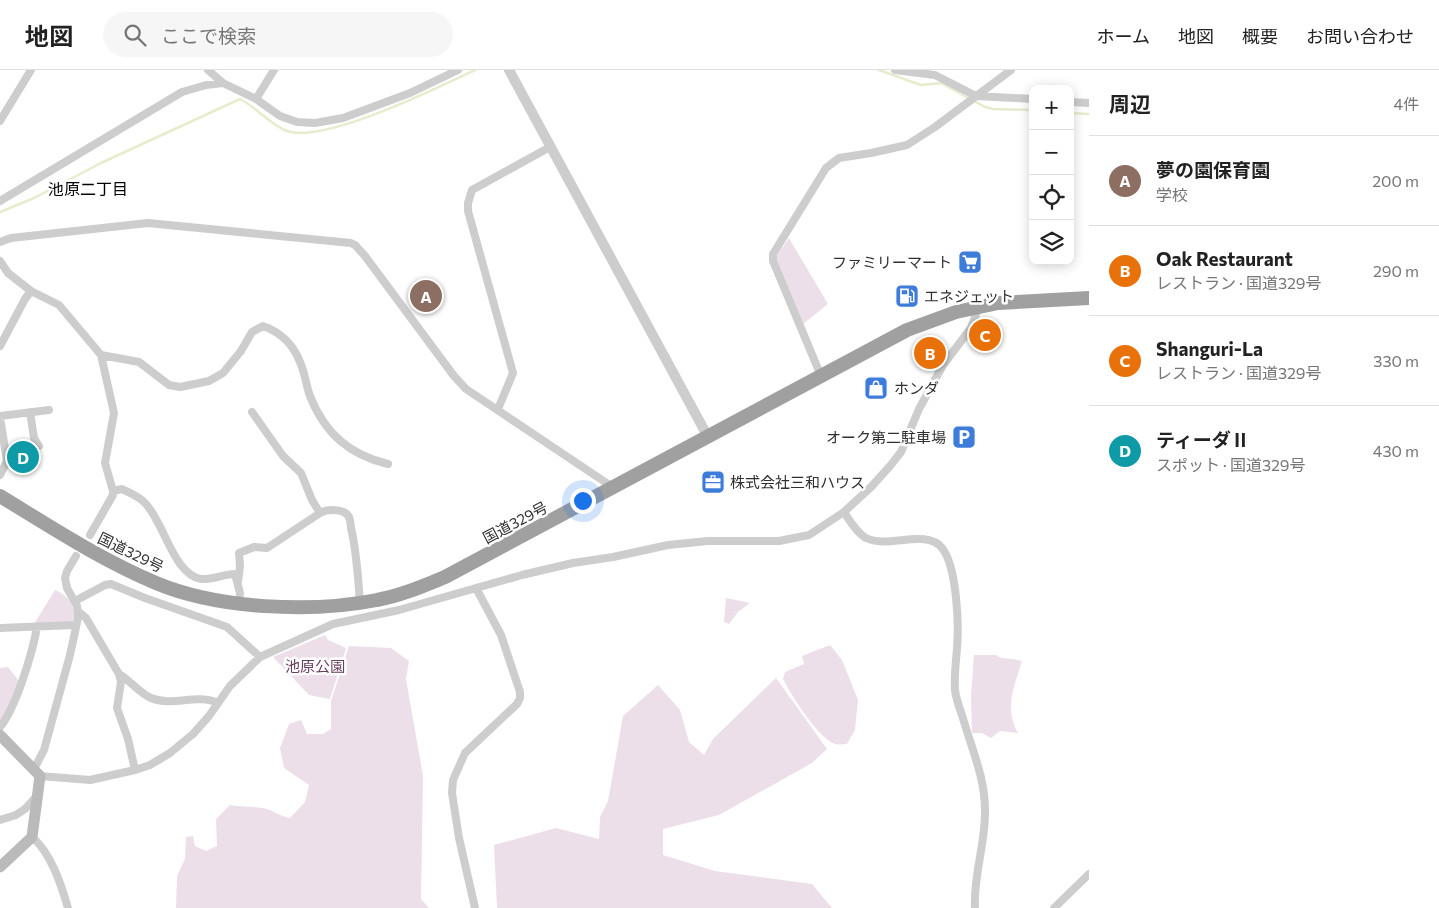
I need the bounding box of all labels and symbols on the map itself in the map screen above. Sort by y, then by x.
district label: 池原二丁目 [48,179,128,198]
supermarket icon: ファミリーマート [957,249,983,275]
place label: ファミリーマート [832,253,952,271]
pin: A [410,277,442,315]
fuel station icon: エネジェット [894,283,920,309]
place label: エネジェット [924,287,1014,305]
pin: C [969,316,1001,354]
pin: B [914,334,946,372]
shop icon: ホンダ [863,375,889,401]
place label: ホンダ [894,379,939,397]
parking icon: オーク第二駐車場 [951,424,977,450]
place label: オーク第二駐車場 [826,428,946,446]
pin: D [7,438,39,476]
office icon: 株式会社三和ハウス [700,469,726,495]
place label: 株式会社三和ハウス [730,473,865,491]
your location [570,488,596,514]
street label: 国道329号 [479,497,551,547]
street label: 国道329号 [95,528,167,576]
park label: 池原公園 [285,657,345,675]

